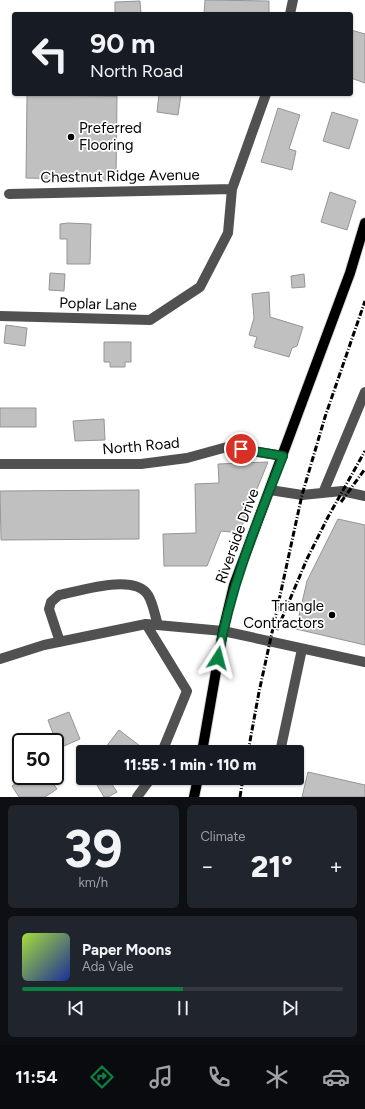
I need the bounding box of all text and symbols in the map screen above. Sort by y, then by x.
text: 90 m [90,26,155,60]
icon: left [24,28,76,80]
text: North Road [90,60,183,82]
place label: Preferred Flooring [79,119,142,154]
marker: Preferred Flooring [66,132,76,142]
street label: Chestnut Ridge Avenue [40,166,200,186]
street label: Poplar Lane [59,294,137,314]
pin [224,432,258,466]
street label: North Road [102,434,180,458]
icon: arrive [230,438,252,460]
street label: Riverside Drive [212,486,262,586]
place label: Triangle Contractors [243,597,324,632]
marker: Triangle Contractors [327,610,337,620]
position arrow [197,637,239,679]
speed limit sign: 50 [12,733,64,785]
text: 11:55 · 1 min · 110 m [124,756,256,774]
text: 39 [64,818,123,880]
text: Climate [201,829,245,844]
text: 21° [251,848,293,885]
text: − [201,853,214,880]
text: + [329,853,343,880]
text: km/h [78,875,108,890]
text: Paper Moons [82,941,171,959]
text: Ada Vale [82,959,133,974]
icon: previous [65,997,87,1019]
icon: pause [172,997,194,1019]
icon: next [279,997,301,1019]
icon: directions [88,1063,116,1091]
icon: music [147,1063,175,1091]
icon: phone [205,1063,233,1091]
icon: climate [263,1063,291,1091]
icon: car [322,1063,350,1091]
text: 11:54 [15,1066,58,1088]

